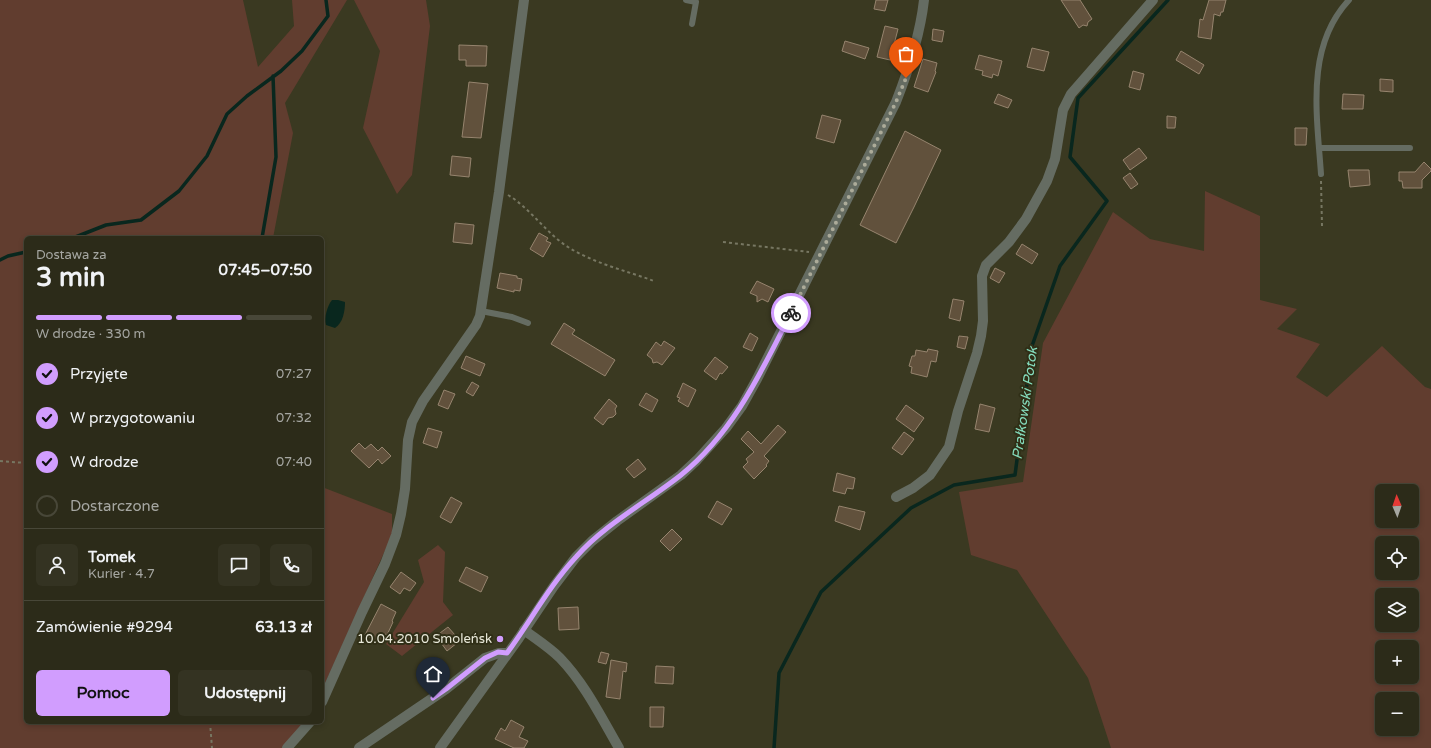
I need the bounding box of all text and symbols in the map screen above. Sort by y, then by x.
pin [889,37,923,78]
icon: bag [895,43,917,65]
text: Dostawa za [36,247,106,263]
text: 07:45–07:50 [219,261,312,279]
text: 3 min [36,262,105,293]
courier [771,293,811,333]
icon: bike [780,302,802,324]
text: W drodze · 330 m [36,326,145,342]
water label: Prałkowski Potok [1009,344,1042,460]
icon: check [36,363,58,385]
text: Przyjęte [70,365,128,383]
text: 07:27 [276,366,312,382]
icon: check [36,407,58,429]
text: W przygotowaniu [70,409,195,427]
text: 07:32 [276,410,312,426]
icon: check [36,451,58,473]
text: W drodze [70,453,139,471]
text: 07:40 [276,454,312,470]
north arrow [1375,484,1419,528]
map controls [1375,484,1419,736]
text: Dostarczone [70,497,159,515]
button: locate [1375,536,1419,580]
button: person [36,544,78,586]
button: chat [218,544,260,586]
button: phone [270,544,312,586]
text: Tomek [88,548,136,566]
text: Kurier · 4.7 [88,566,155,582]
button: layers [1375,588,1419,632]
text: Zamówienie #9294 [36,618,173,636]
text: 63.13 zł [255,618,312,636]
place label: 10.04.2010 Smoleńsk [357,631,492,647]
marker: 10.04.2010 Smoleńsk [495,634,505,644]
button: + [1375,640,1419,684]
pin [416,657,450,698]
icon: home [422,663,444,685]
button: Pomoc [36,670,170,716]
button: Udostępnij [178,670,312,716]
button: − [1375,692,1419,736]

